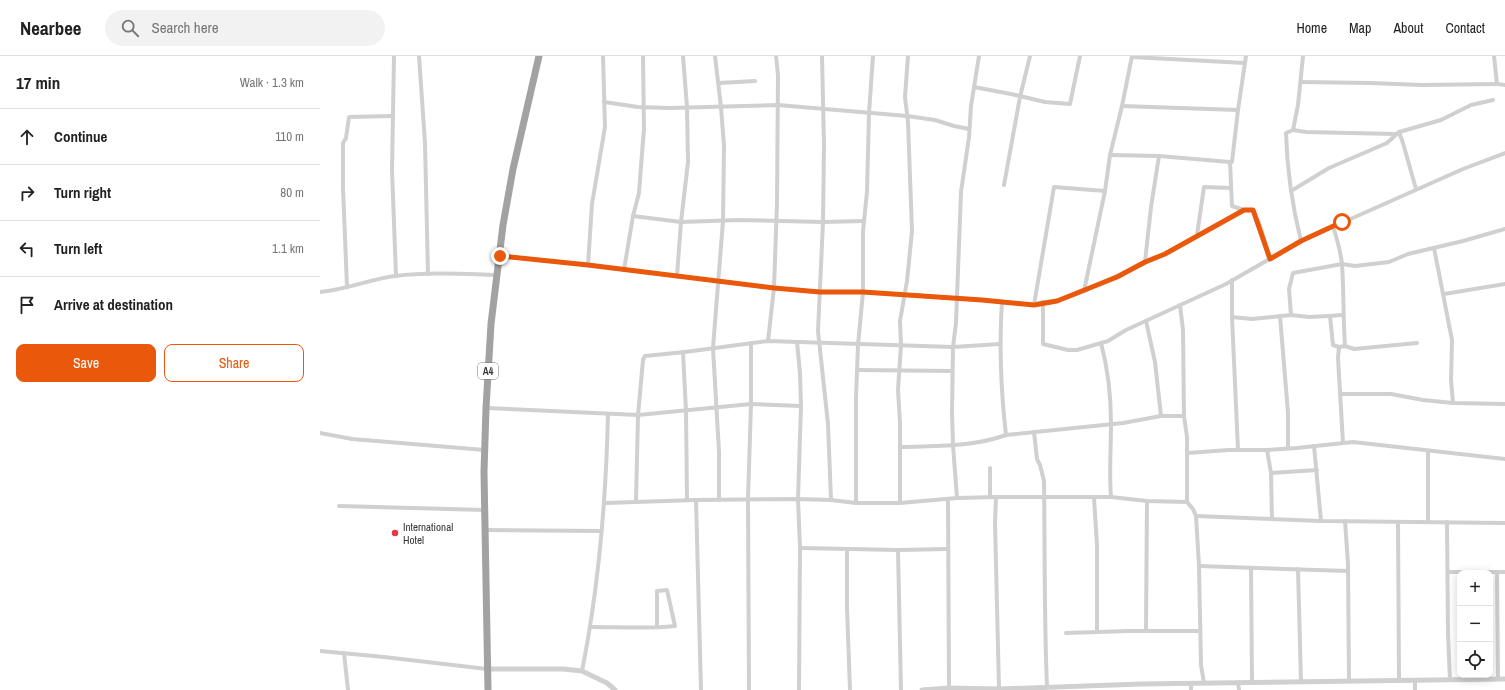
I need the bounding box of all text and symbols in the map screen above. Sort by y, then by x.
search box [105,10,385,46]
text: Nearbee [20,15,81,41]
icon: search [119,17,141,39]
text: Search here [151,17,219,38]
text: Home [1296,19,1327,37]
text: Map [1349,19,1371,37]
text: About [1393,19,1423,37]
text: Contact [1445,19,1485,37]
text: 17 min [16,71,60,94]
text: Walk · 1.3 km [240,74,304,91]
icon: ahead [16,126,38,148]
text: Continue [54,126,107,147]
text: 110 m [275,128,304,145]
icon: right [16,182,38,204]
text: Turn right [54,182,111,203]
text: 80 m [280,184,304,201]
route start [1333,213,1351,231]
icon: left [16,238,38,260]
text: Turn left [54,238,102,259]
text: 1.1 km [272,240,304,257]
route end [491,247,509,265]
icon: arrive [16,294,38,316]
text: Arrive at destination [54,294,173,315]
button: Save [16,344,156,382]
button: Share [164,344,304,382]
road number: A4 [478,363,498,379]
place label: International Hotel [403,520,453,547]
marker: International Hotel [390,528,400,538]
map controls [1457,570,1493,678]
button: + [1457,570,1493,606]
button: − [1457,606,1493,642]
button: locate [1457,642,1493,678]

